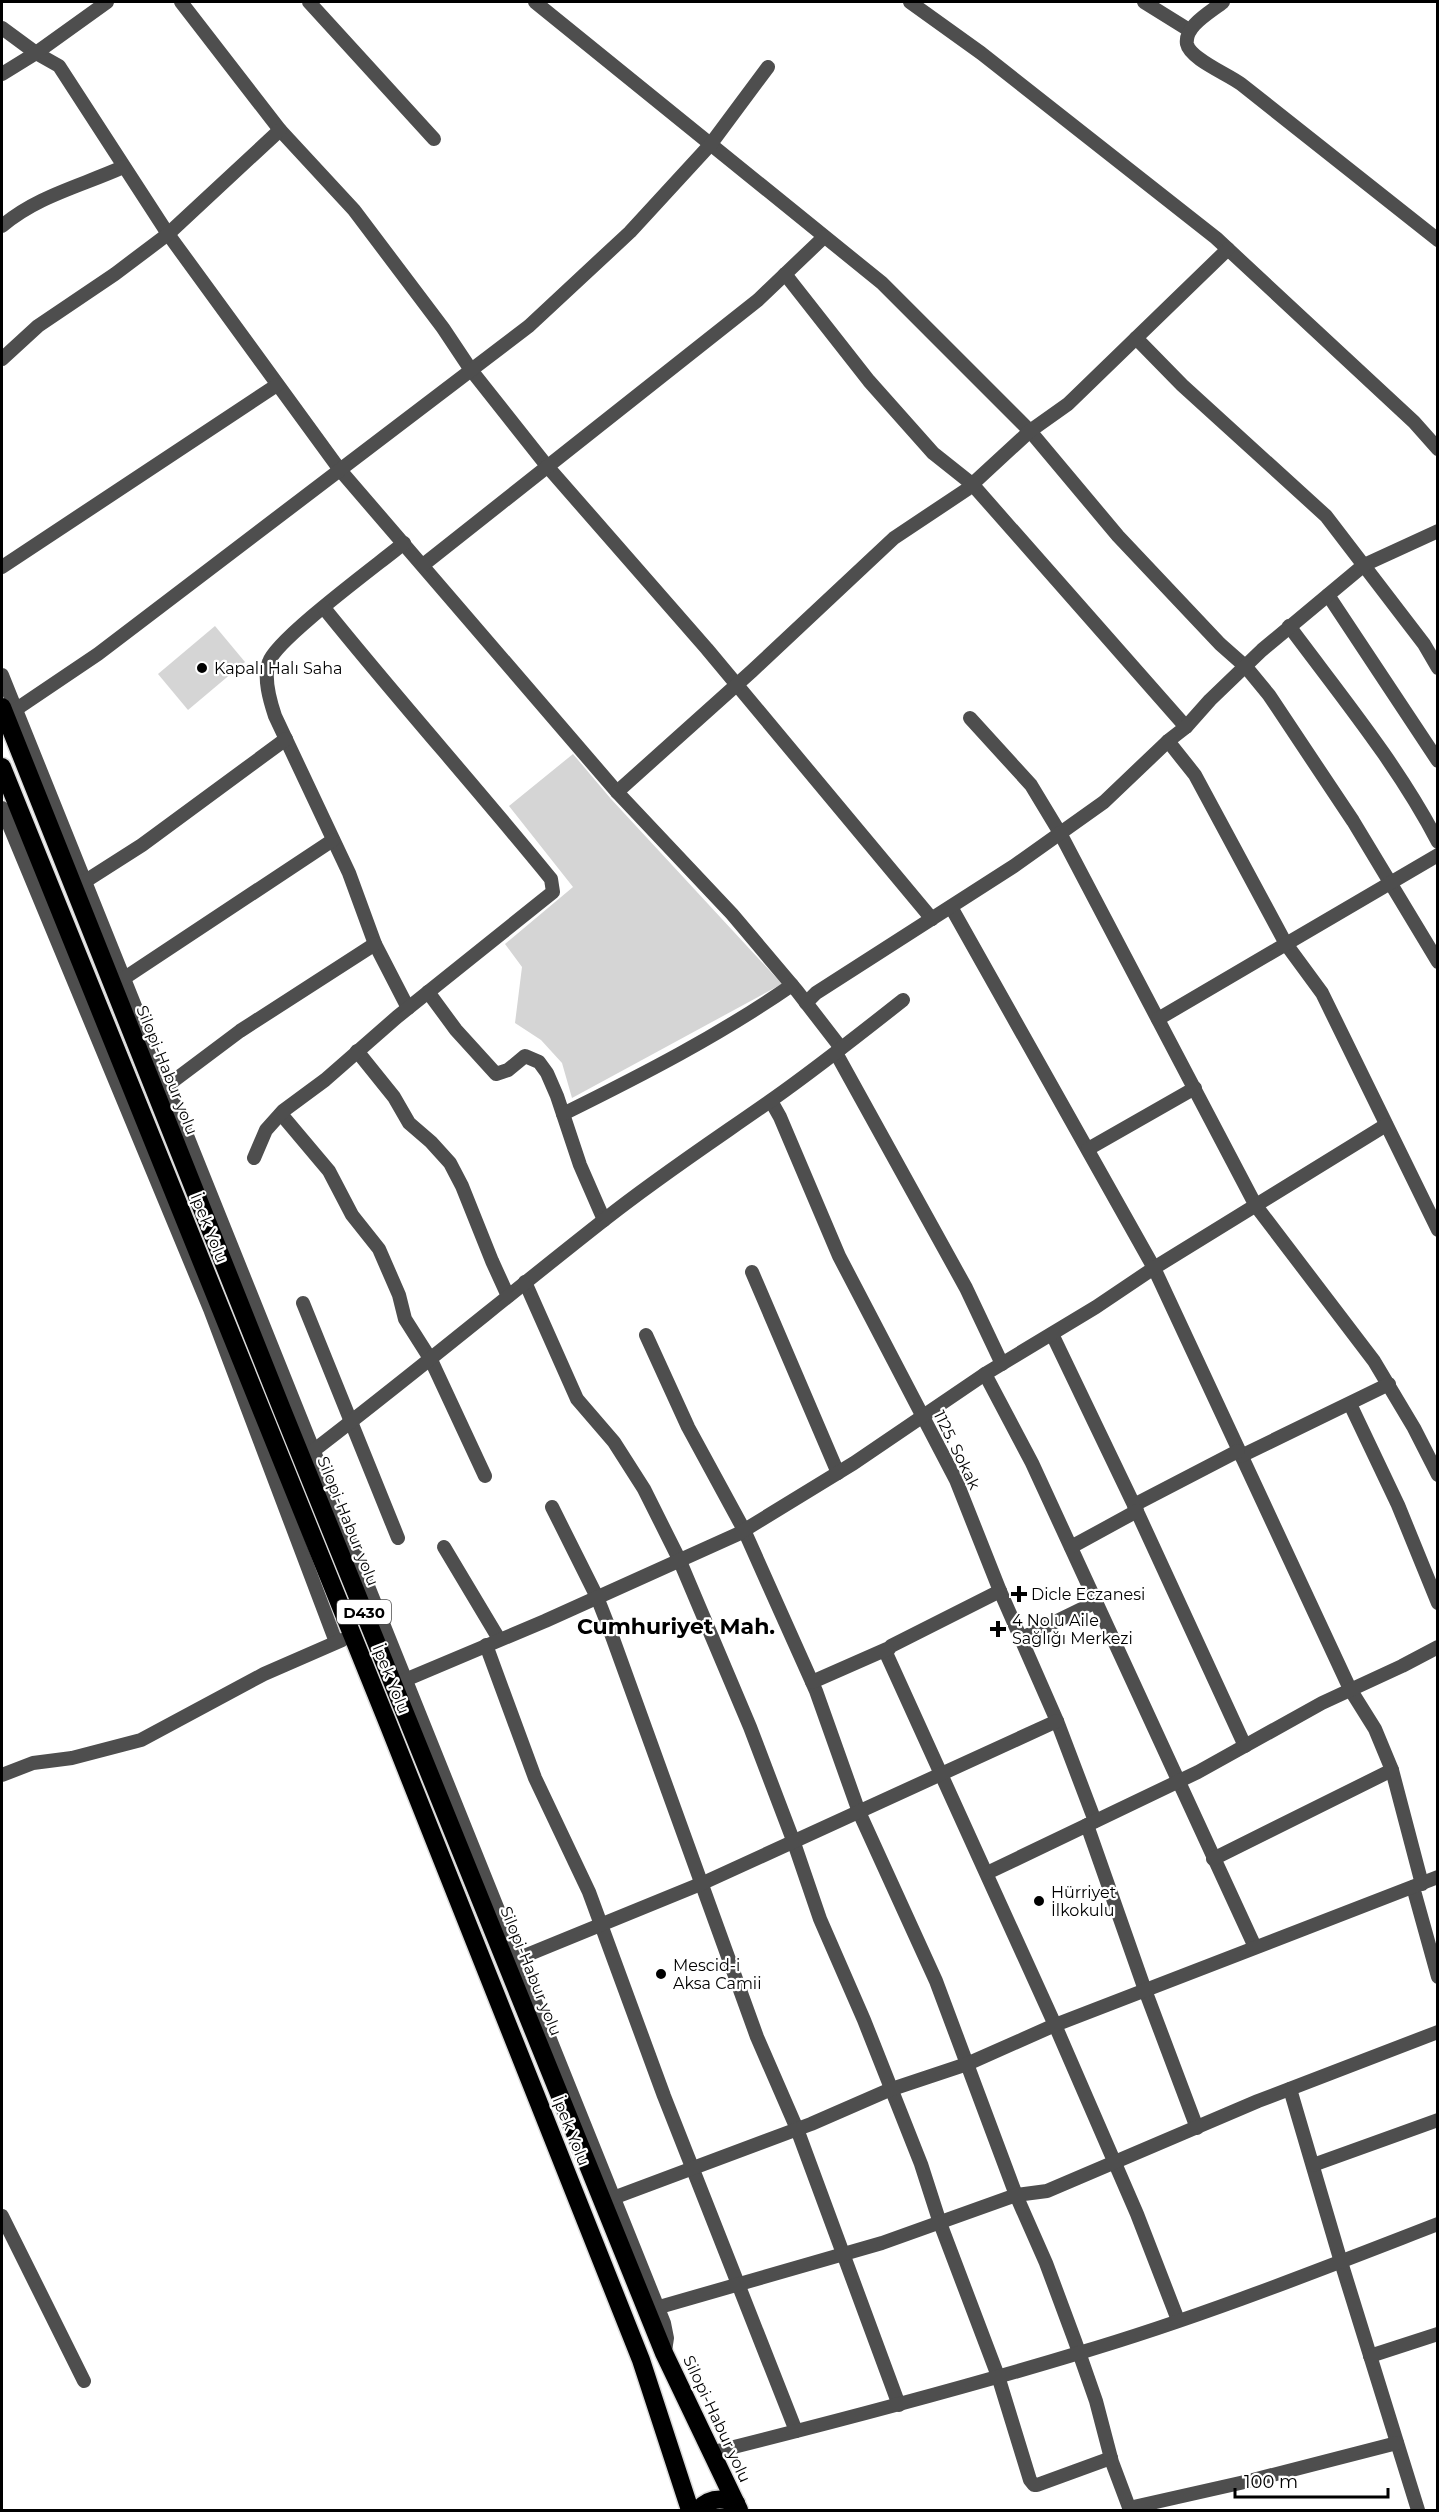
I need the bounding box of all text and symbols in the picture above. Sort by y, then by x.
place label: Kapalı Halı Saha [214,659,342,678]
marker: Kapalı Halı Saha [195,661,209,675]
street label: Silopi-Habur yolu [132,1003,202,1137]
street label: İpek Yolu [186,1190,232,1266]
street label: 1125. Sokak [930,1407,984,1493]
street label: Silopi-Habur yolu [313,1454,383,1588]
place label: Dicle Eczanesi [1031,1585,1145,1604]
marker: Dicle Eczanesi [1012,1587,1026,1601]
road number: D430 [337,1600,391,1624]
place label: 4 Nolu Aile Sağlığı Merkezi [1012,1611,1133,1648]
district label: Cumhuriyet Mah. [577,1613,775,1640]
marker: 4 Nolu Aile Sağlığı Merkezi [989,1620,1007,1638]
street label: İpek Yolu [368,1641,414,1717]
place label: Hürriyet İlkokulu [1051,1883,1117,1920]
marker: Hürriyet İlkokulu [1032,1894,1046,1908]
street label: Silopi-Habur yolu [496,1904,566,2038]
place label: Mescid-i Aksa Camii [673,1956,761,1993]
marker: Mescid-i Aksa Camii [654,1967,668,1981]
street label: İpek Yolu [548,2093,594,2169]
street label: Silopi-Habur yolu [679,2352,755,2486]
scale bar [1235,2461,1388,2499]
text: 100 m [1244,2471,1298,2493]

